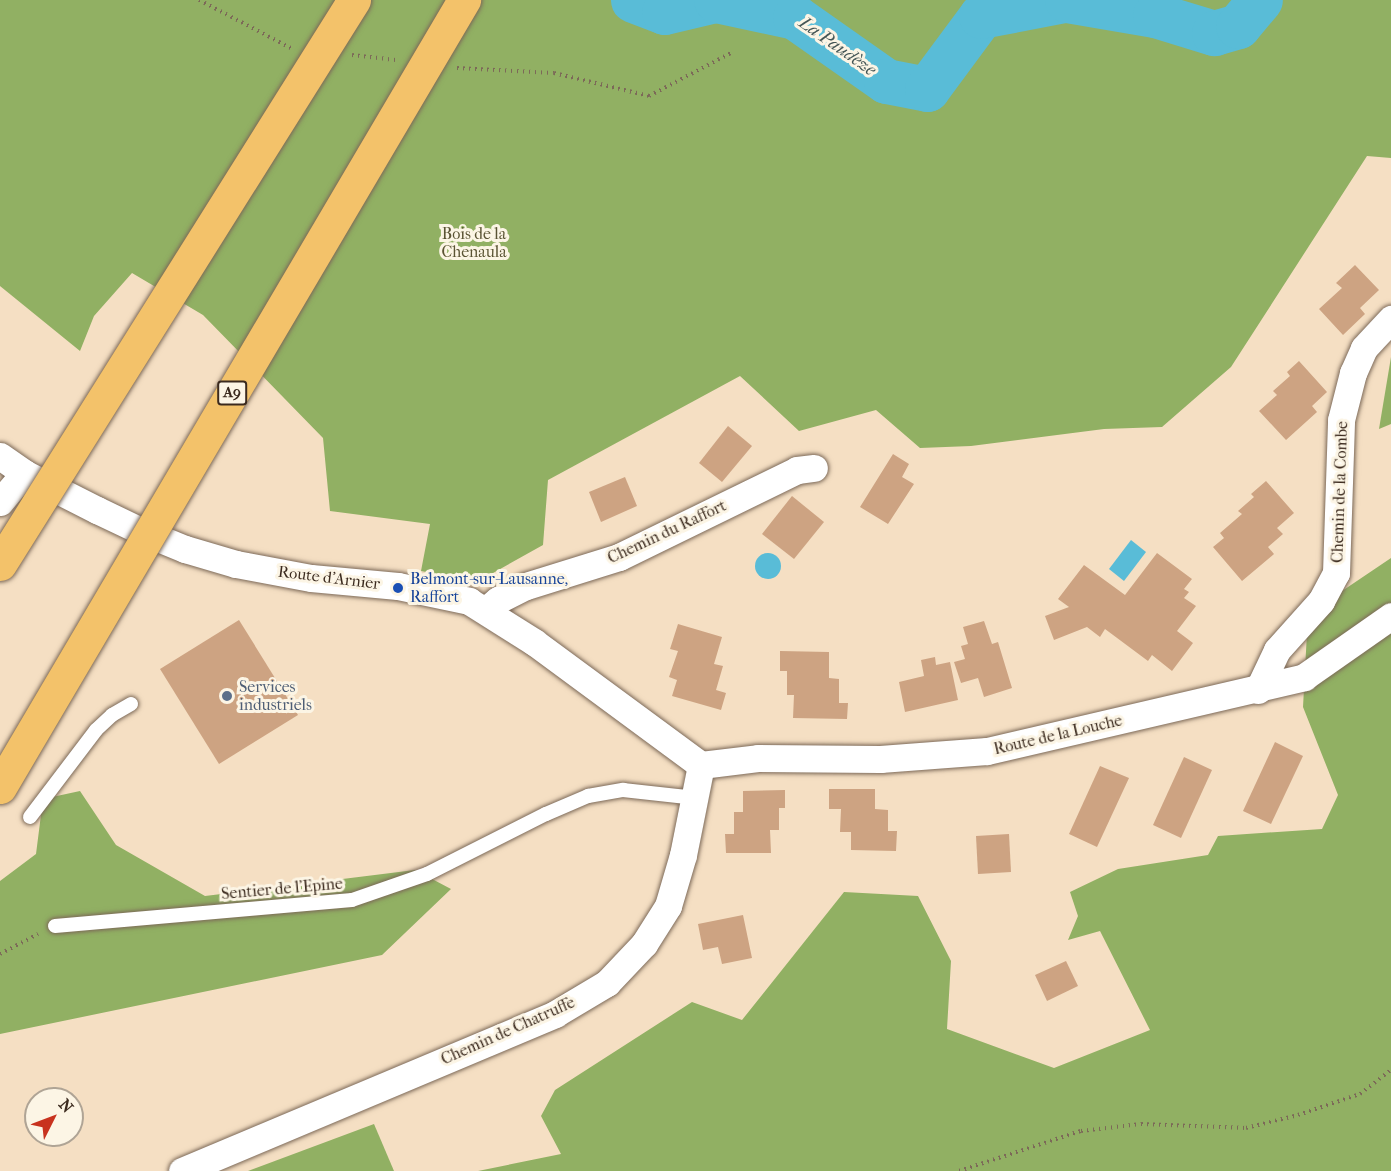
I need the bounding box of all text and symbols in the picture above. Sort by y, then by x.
water label: La Paudèze [794,13,880,81]
park label: Bois de la Chenaula [441,224,507,262]
road number: A9 [217,381,247,405]
street label: Chemin de la Combe [1328,421,1352,563]
street label: Chemin du Raffort [605,496,729,568]
street label: Route d'Arnier [277,562,381,594]
place label: Belmont-sur-Lausanne, Raffort [410,569,568,607]
marker: Belmont-sur-Lausanne, Raffort [391,581,405,595]
place label: Services industriels [239,677,312,715]
marker: Services industriels [220,689,234,703]
street label: Route de la Louche [992,711,1124,759]
street label: Sentier de l'Epine [220,874,344,904]
street label: Chemin de Chatruffe [438,993,578,1069]
north arrow [24,1087,84,1147]
text: N [55,1095,77,1117]

